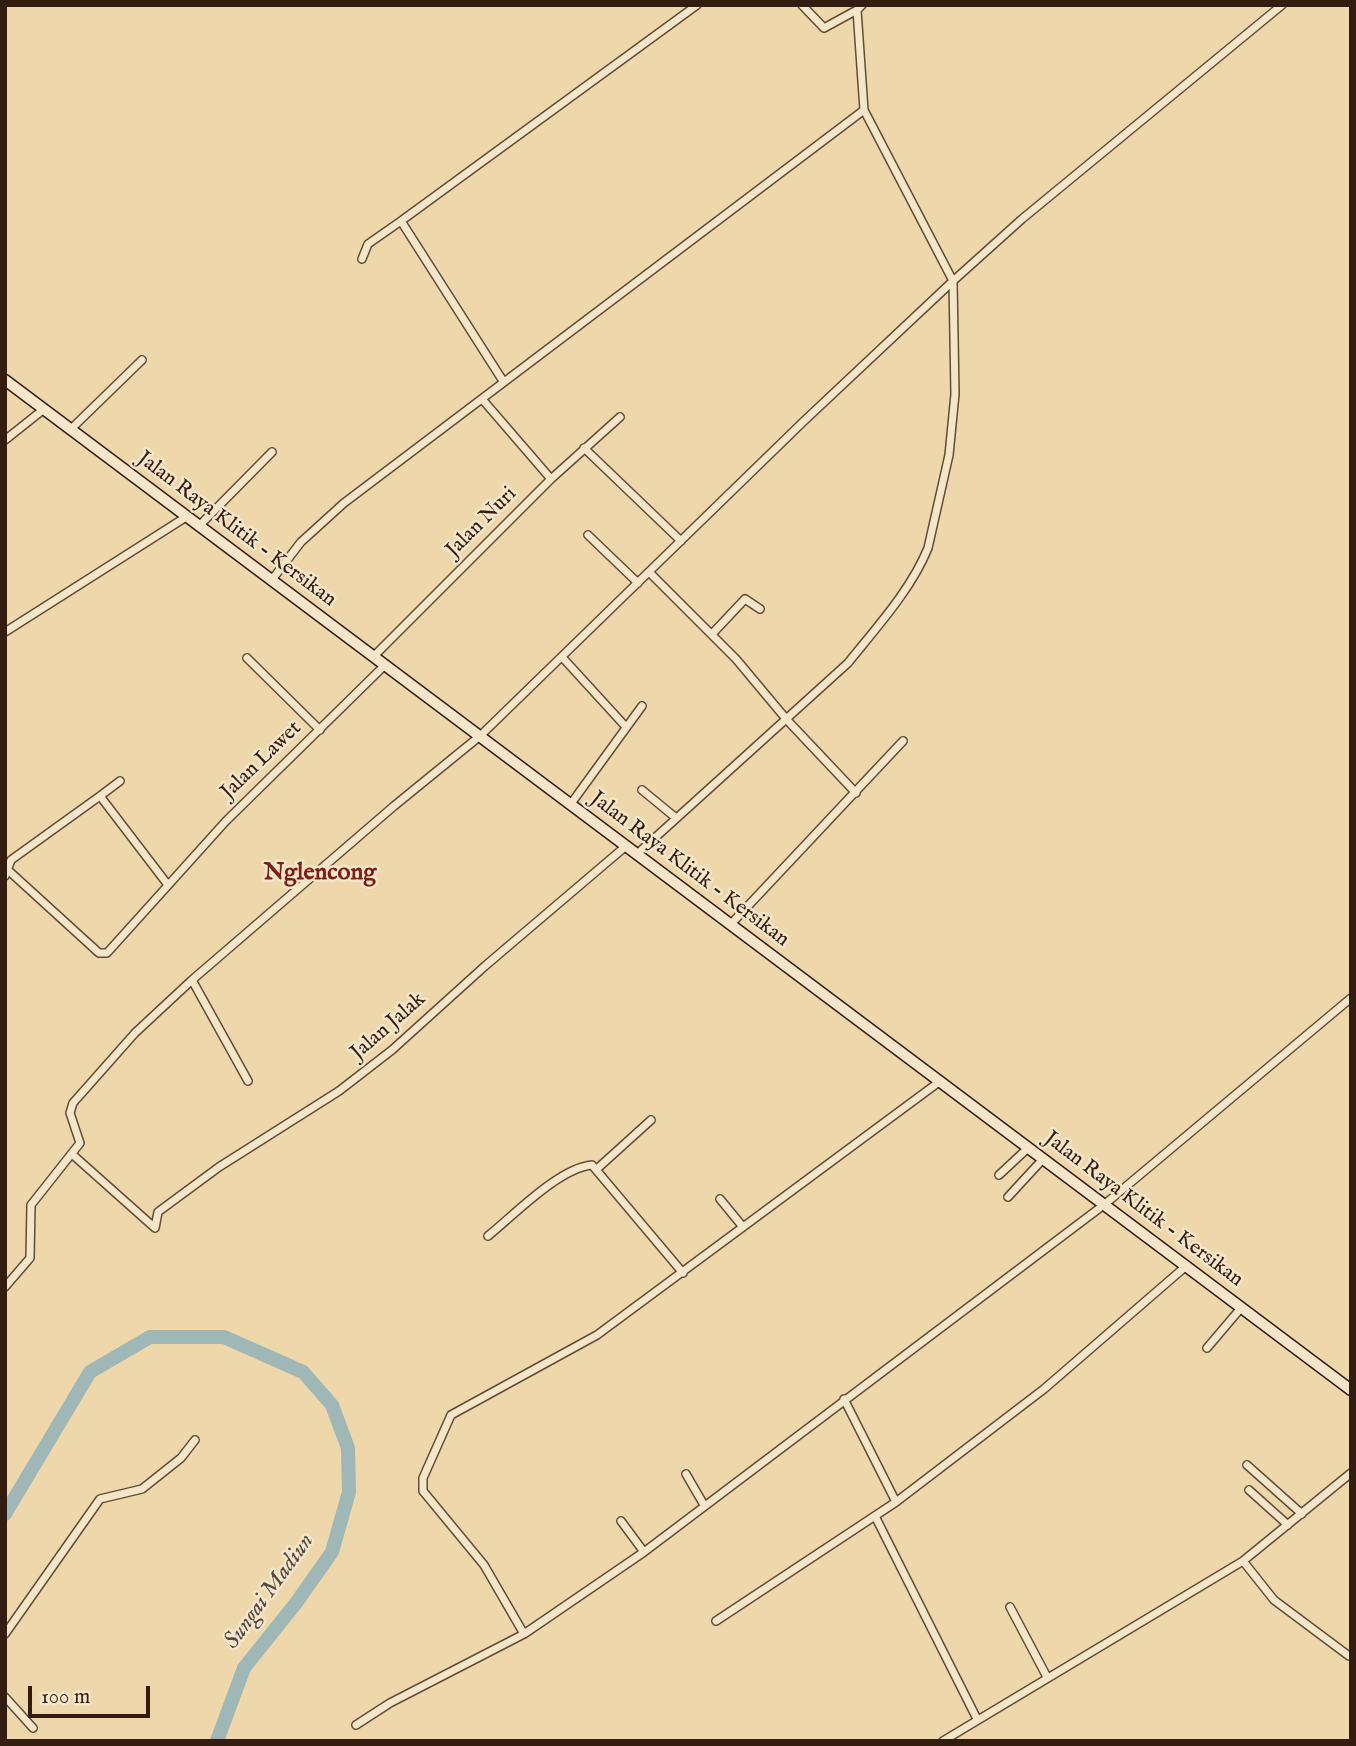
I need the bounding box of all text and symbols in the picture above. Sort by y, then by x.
street label: Jalan Raya Klitik - Kersikan [131,447,341,613]
street label: Jalan Nuri [441,482,523,564]
street label: Jalan Lawet [217,717,307,805]
street label: Jalan Raya Klitik - Kersikan [584,787,794,953]
district label: Nglencong [264,860,376,888]
street label: Jalan Jalak [346,988,432,1066]
street label: Jalan Raya Klitik - Kersikan [1038,1127,1248,1293]
water label: Sungai Madiun [219,1529,321,1655]
scale bar [32,1672,154,1716]
text: 100 m [41,1684,90,1711]

